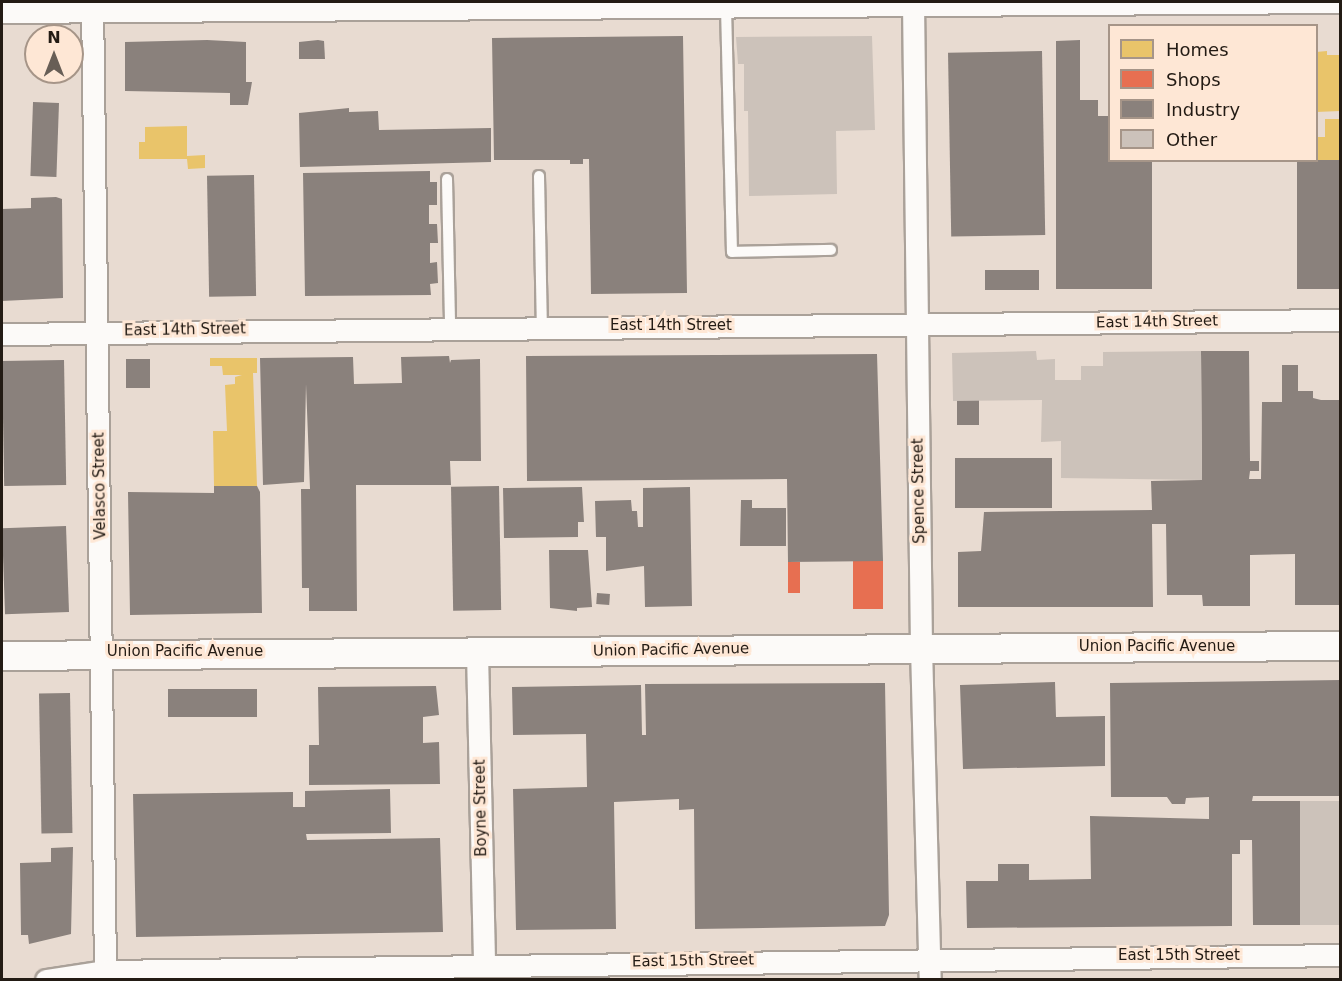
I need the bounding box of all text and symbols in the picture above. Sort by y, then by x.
north arrow [24,24,84,84]
legend [1108,24,1318,162]
text: N [47,28,61,47]
text: Homes [1166,39,1229,60]
text: Shops [1166,69,1221,90]
text: Industry [1166,99,1240,120]
text: Other [1166,129,1217,150]
street label: East 14th Street [1096,312,1218,332]
street label: East 14th Street [610,317,732,335]
street label: East 14th Street [124,320,246,340]
street label: Velasco Street [90,432,110,540]
street label: Spence Street [909,438,929,544]
street label: Union Pacific Avenue [1079,638,1235,656]
street label: Union Pacific Avenue [593,640,749,660]
street label: Union Pacific Avenue [107,643,263,661]
street label: Boyne Street [471,759,491,857]
street label: East 15th Street [1118,947,1240,965]
street label: East 15th Street [632,951,754,971]

